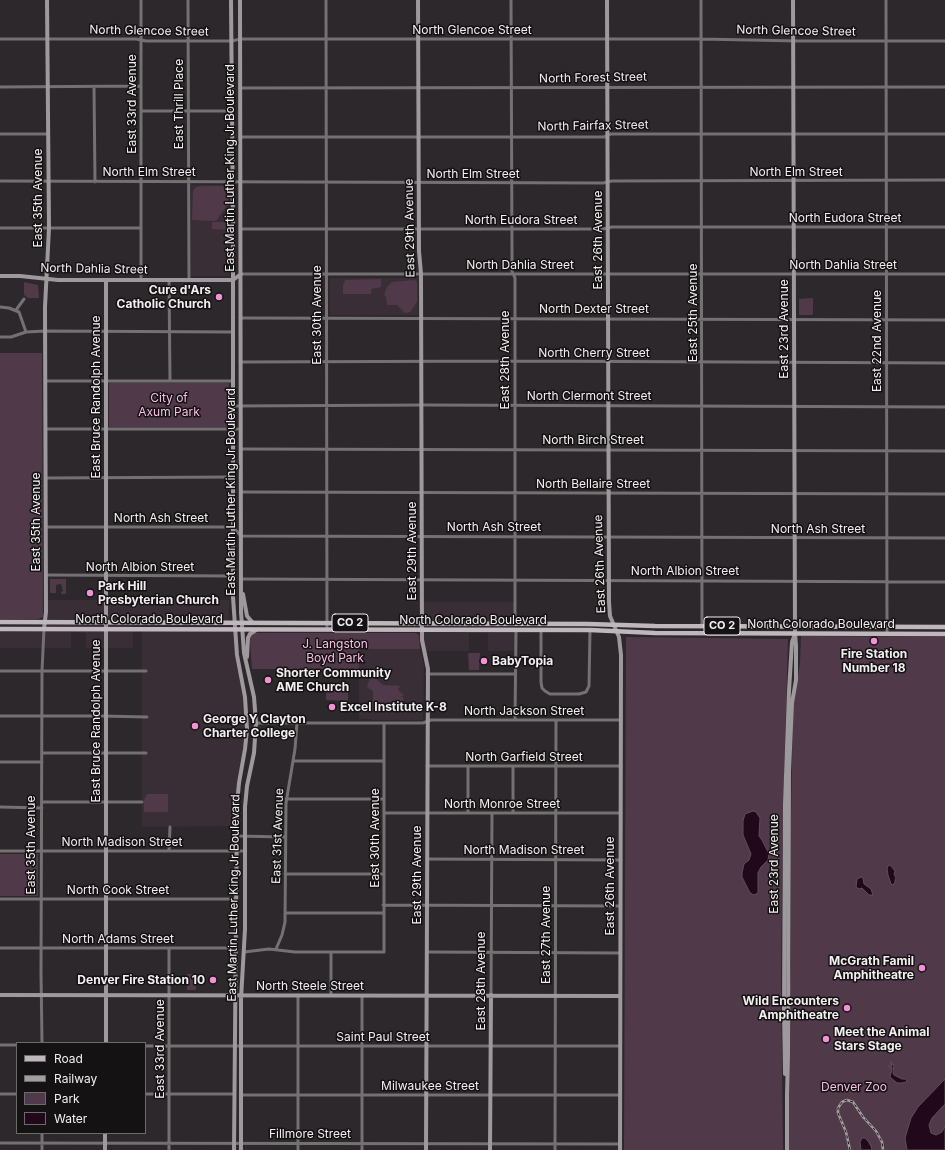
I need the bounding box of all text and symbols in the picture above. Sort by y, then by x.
street label: North Glencoe Street [89,23,209,39]
street label: North Glencoe Street [412,23,532,37]
street label: North Glencoe Street [736,23,856,39]
street label: East 33rd Avenue [125,54,139,154]
street label: East Thrill Place [172,59,186,149]
street label: East Martin Luther King Jr Boulevard [223,64,237,272]
street label: North Forest Street [539,70,647,86]
street label: North Fairfax Street [537,118,649,134]
street label: East 35th Avenue [31,149,45,247]
street label: North Elm Street [102,165,196,179]
street label: North Elm Street [749,165,843,179]
street label: North Elm Street [426,167,520,181]
street label: East 29th Avenue [402,178,418,278]
street label: East 26th Avenue [591,191,605,289]
street label: North Eudora Street [789,211,901,225]
street label: North Eudora Street [465,213,577,227]
street label: North Dahlia Street [466,258,574,272]
street label: North Dahlia Street [789,258,897,272]
street label: North Dahlia Street [40,261,148,277]
street label: East 25th Avenue [686,264,700,362]
street label: East 30th Avenue [310,265,324,365]
street label: East 23rd Avenue [777,279,791,379]
place label: Cure d'Ars Catholic Church [117,283,211,311]
street label: East 22nd Avenue [870,290,884,392]
marker: Cure d'Ars Catholic Church [214,292,224,302]
street label: North Dexter Street [539,302,649,316]
street label: East 28th Avenue [498,311,512,409]
street label: East Bruce Randolph Avenue [89,315,103,479]
street label: North Cherry Street [538,346,650,360]
street label: East Martin Luther King Jr Boulevard [224,388,238,596]
street label: North Clermont Street [527,389,651,403]
park label: City of Axum Park [138,391,200,419]
street label: North Birch Street [542,433,644,447]
street label: East 35th Avenue [29,473,43,571]
street label: North Bellaire Street [536,477,650,491]
street label: East 29th Avenue [405,501,419,601]
street label: North Ash Street [114,511,208,525]
street label: East 26th Avenue [591,514,609,614]
street label: North Ash Street [447,520,541,534]
street label: North Ash Street [771,522,865,536]
street label: North Albion Street [86,560,194,574]
street label: North Albion Street [631,564,739,578]
place label: Park Hill Presbyterian Church [98,579,219,607]
marker: Park Hill Presbyterian Church [85,588,95,598]
street label: North Colorado Boulevard [75,612,223,626]
street label: North Colorado Boulevard [399,613,547,627]
road number: CO 2 [332,614,368,632]
road number: CO 2 [704,617,740,635]
street label: North Colorado Boulevard [747,617,895,631]
marker: Fire Station Number 18 [869,636,879,646]
park label: J. Langston Boyd Park [302,637,368,665]
street label: East Bruce Randolph Avenue [89,639,103,803]
place label: Fire Station Number 18 [841,647,907,675]
place label: BabyTopia [492,654,553,668]
marker: BabyTopia [479,656,489,666]
place label: Shorter Community AME Church [276,666,391,694]
marker: Shorter Community AME Church [263,675,273,685]
place label: Excel Institute K-8 [340,700,447,714]
marker: Excel Institute K-8 [327,702,337,712]
street label: North Jackson Street [464,704,584,718]
place label: George Y Clayton Charter College [203,712,306,740]
marker: George Y Clayton Charter College [190,721,200,731]
street label: North Garfield Street [465,750,583,764]
street label: East 31st Avenue [269,788,287,884]
street label: East 30th Avenue [368,788,382,888]
street label: East Martin Luther King Jr Boulevard [225,794,243,1002]
street label: East 35th Avenue [24,796,38,894]
street label: North Monroe Street [444,797,560,811]
street label: East 23rd Avenue [767,814,781,914]
street label: East 29th Avenue [410,825,424,925]
street label: North Madison Street [61,835,183,849]
street label: East 26th Avenue [603,837,617,935]
street label: North Madison Street [463,843,585,857]
street label: North Cook Street [67,883,169,897]
street label: East 27th Avenue [539,886,553,984]
street label: North Adams Street [62,932,174,946]
street label: East 28th Avenue [474,932,488,1030]
place label: McGrath Famil Amphitheatre [829,954,914,982]
marker: McGrath Famil Amphitheatre [917,963,927,973]
place label: Denver Fire Station 10 [77,973,205,987]
marker: Denver Fire Station 10 [208,975,218,985]
street label: North Steele Street [256,979,364,993]
place label: Wild Encounters Amphitheatre [742,994,839,1022]
street label: East 33rd Avenue [153,999,167,1099]
marker: Wild Encounters Amphitheatre [842,1003,852,1013]
place label: Meet the Animal Stars Stage [834,1025,929,1053]
street label: Saint Paul Street [336,1030,430,1044]
marker: Meet the Animal Stars Stage [821,1034,831,1044]
legend [16,1042,146,1134]
text: Road [54,1051,83,1066]
text: Railway [54,1071,97,1086]
street label: Milwaukee Street [381,1079,479,1093]
park label: Denver Zoo [821,1080,887,1094]
text: Park [54,1091,80,1106]
text: Water [54,1111,87,1126]
street label: Fillmore Street [269,1127,351,1141]

